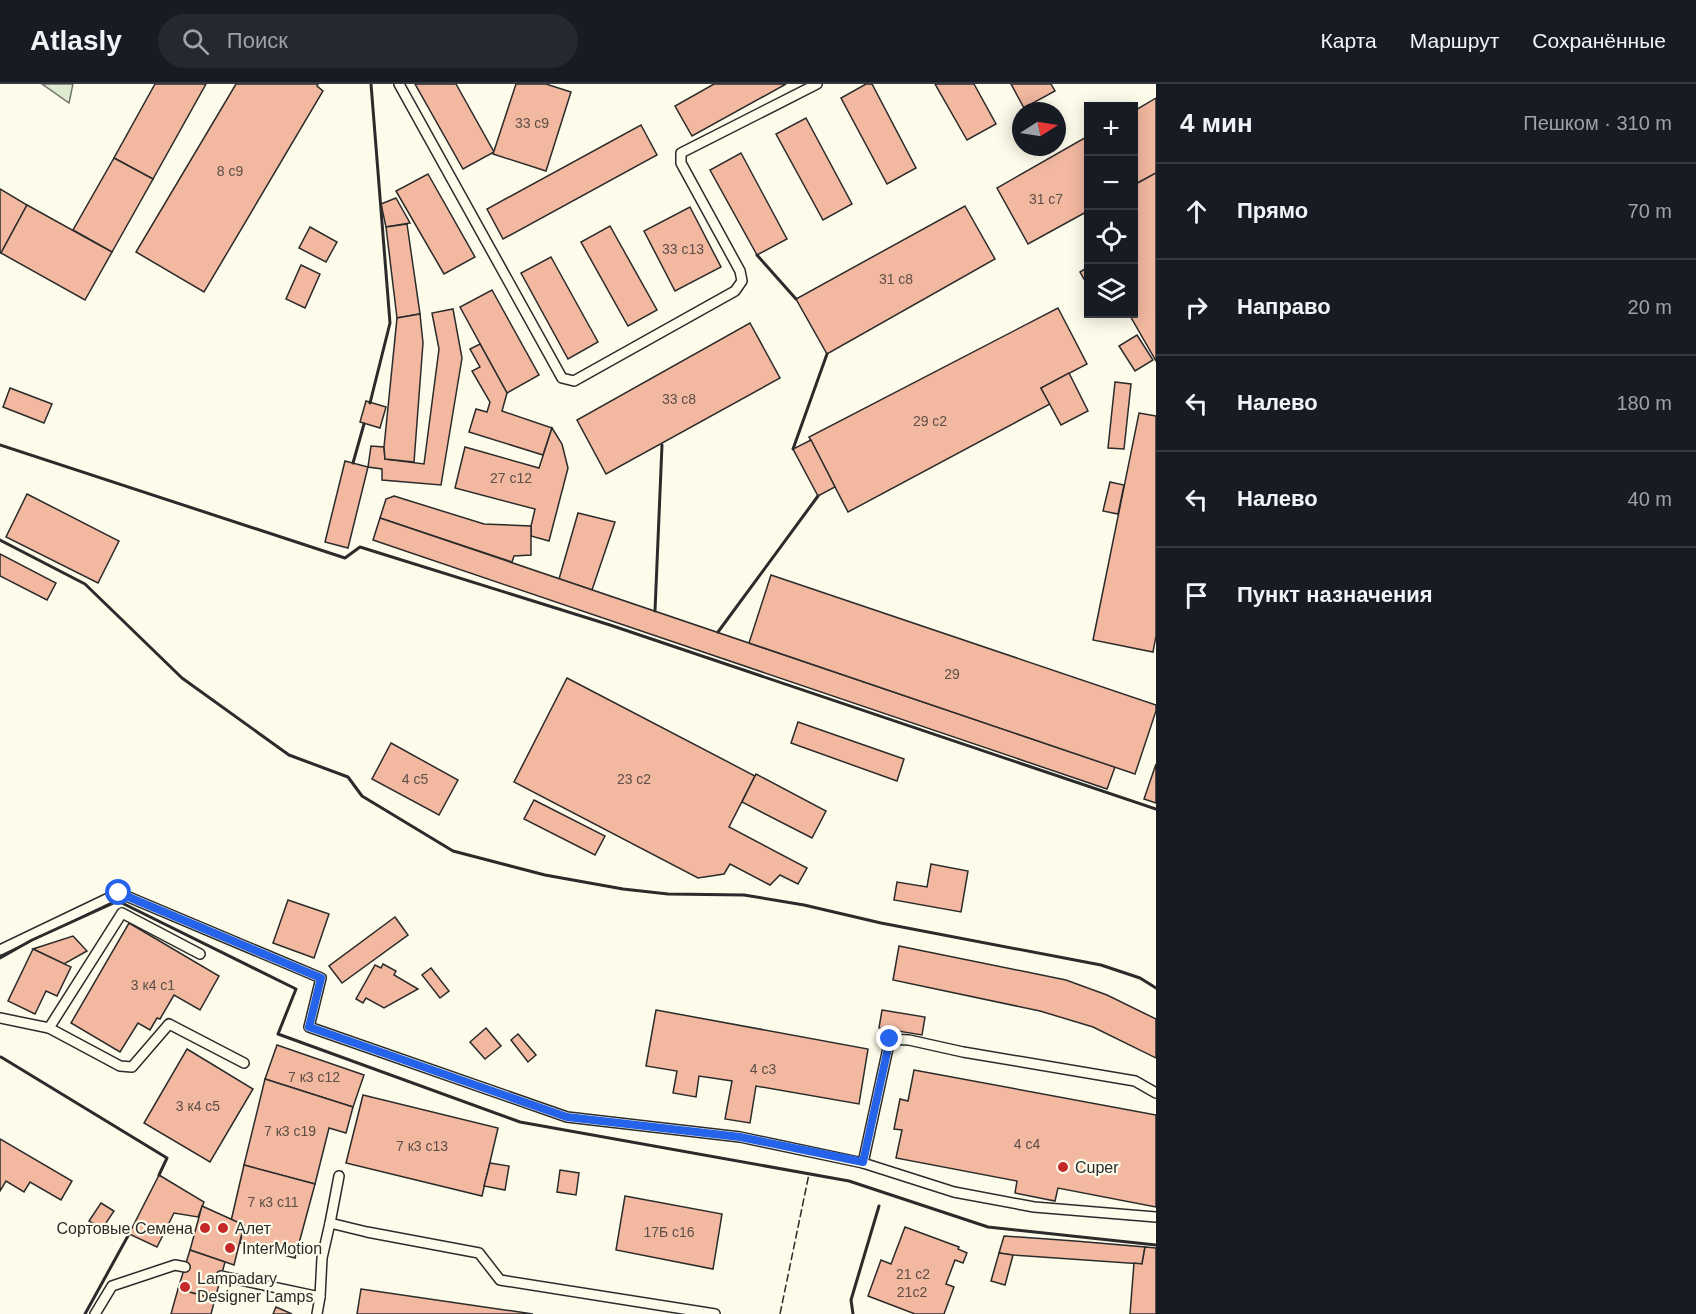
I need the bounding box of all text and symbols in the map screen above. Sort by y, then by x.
search box [158,14,578,68]
text: Atlasly [30,25,122,56]
icon: search [179,25,212,58]
text: Поиск [227,28,288,53]
text: Карта [1321,29,1377,52]
text: Маршрут [1410,29,1499,52]
text: Сохранённые [1532,29,1666,52]
north arrow [1012,102,1066,156]
map controls [1084,102,1138,318]
button: + [1084,102,1138,156]
text: 4 мин [1180,108,1253,138]
text: Пешком · 310 m [1523,112,1672,134]
house number: 33 с9 [515,115,549,131]
button: − [1084,156,1138,210]
house number: 8 с9 [217,163,243,179]
house number: 31 с7 [1029,191,1063,207]
icon: ahead [1180,195,1213,228]
text: Прямо [1237,198,1308,223]
text: 70 m [1628,200,1672,222]
button: locate [1084,210,1138,264]
house number: 33 с13 [662,241,704,257]
button: layers [1084,264,1138,318]
house number: 31 с8 [879,271,913,287]
icon: right [1180,291,1213,324]
text: Направо [1237,294,1331,319]
text: 20 m [1628,296,1672,318]
icon: left [1180,387,1213,420]
text: Налево [1237,390,1318,415]
house number: 33 с8 [662,391,696,407]
text: 180 m [1616,392,1672,414]
house number: 29 с2 [913,413,947,429]
house number: 27 с12 [490,470,532,486]
icon: left [1180,483,1213,516]
text: Налево [1237,486,1318,511]
text: 40 m [1628,488,1672,510]
icon: arrive [1180,579,1213,612]
text: Пункт назначения [1237,582,1433,607]
house number: 29 [944,666,960,682]
house number: 4 с5 [402,771,428,787]
house number: 23 с2 [617,771,651,787]
route start [105,879,131,905]
house number: 3 к4 с1 [131,977,175,993]
route end [876,1025,902,1051]
house number: 4 с3 [750,1061,776,1077]
house number: 7 к3 с12 [288,1069,340,1085]
house number: 3 к4 с5 [176,1098,220,1114]
house number: 7 к3 с19 [264,1123,316,1139]
house number: 4 с4 [1014,1136,1040,1152]
house number: 7 к3 с13 [396,1138,448,1154]
place label: Cuper [1075,1159,1119,1176]
marker: Cuper [1056,1160,1070,1174]
house number: 7 к3 с11 [247,1194,299,1210]
place label: Сортовые Семена [57,1220,193,1237]
place label: Алет [235,1220,271,1237]
marker: Сортовые Семена [198,1221,212,1235]
marker: Алет [216,1221,230,1235]
house number: 17Б с16 [643,1224,695,1240]
place label: InterMotion [242,1240,322,1257]
marker: InterMotion [223,1241,237,1255]
house number: 21 с2 [896,1266,930,1282]
place label: Lampadary Designer Lamps [197,1270,314,1305]
marker: Lampadary Designer Lamps [178,1280,192,1294]
house number: 21с2 [897,1284,927,1300]

